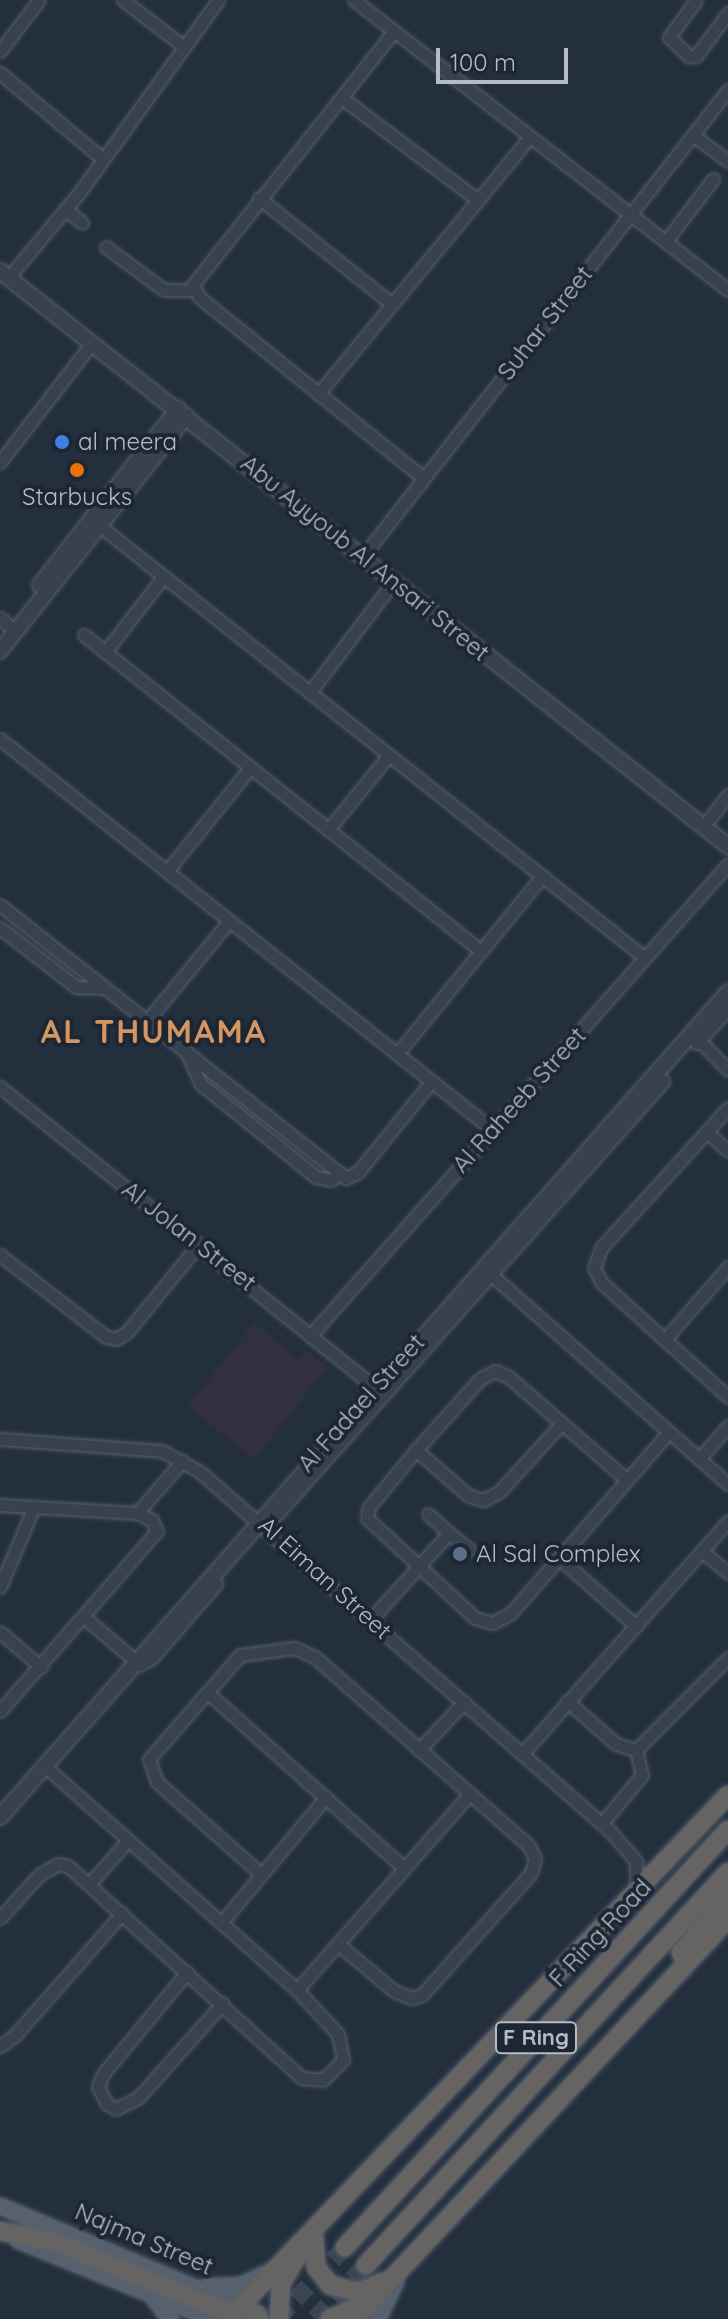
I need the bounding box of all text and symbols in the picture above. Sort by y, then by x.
scale bar [440,32,572,82]
text: 100 m [450,47,516,77]
street label: Suhar Street [492,260,598,386]
place label: al meera [78,428,177,456]
marker: al meera [53,433,71,451]
street label: Abu Ayyoub Al Ansari Street [235,449,495,667]
marker: Starbucks [68,461,86,479]
place label: Starbucks [22,483,132,511]
district label: AL THUMAMA [41,1012,267,1050]
street label: Al Raheeb Street [446,1021,592,1179]
street label: Al Jolan Street [116,1175,262,1297]
street label: Al Fadael Street [292,1328,430,1478]
street label: Al Eiman Street [253,1511,397,1645]
place label: Al Sal Complex [476,1540,641,1568]
marker: Al Sal Complex [451,1545,469,1563]
street label: F Ring Road [543,1873,657,1993]
road number: F Ring [494,2020,578,2056]
street label: Najma Street [71,2197,217,2281]

